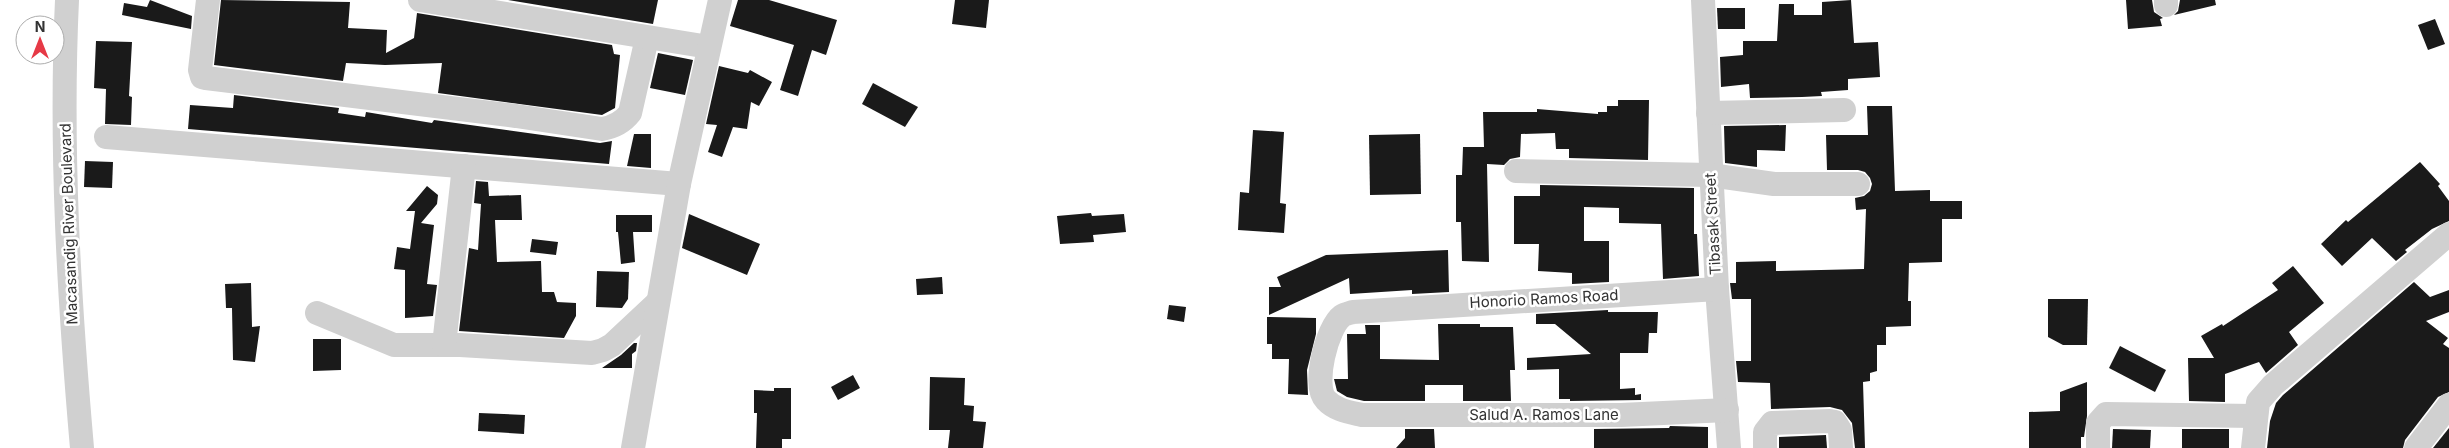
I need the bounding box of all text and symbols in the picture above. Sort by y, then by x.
north arrow [15,15,65,65]
text: N [35,18,45,35]
street label: Macasandig River Boulevard [55,123,82,325]
street label: Tibasak Street [1700,172,1725,276]
street label: Honorio Ramos Road [1469,285,1619,312]
street label: Salud A. Ramos Lane [1469,405,1619,424]

